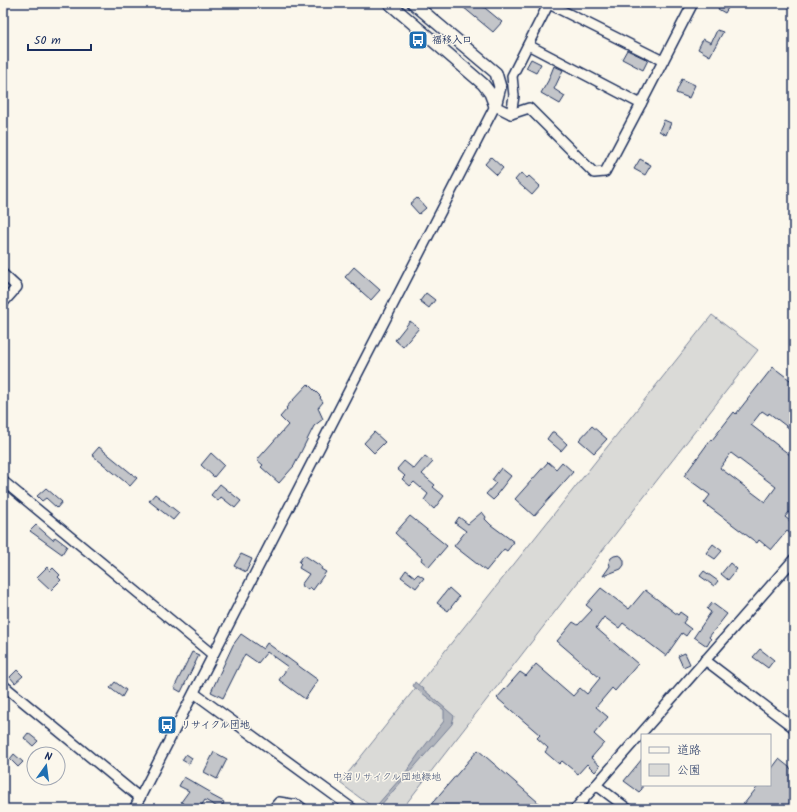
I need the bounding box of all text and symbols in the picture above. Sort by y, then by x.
scale bar [28,26,91,52]
bus stop icon: 福移入口 [407,29,429,51]
text: 50 m [34,31,61,50]
place label: 福移入口 [432,32,472,48]
bus stop icon: リサイクル団地 [156,714,178,736]
place label: リサイクル団地 [181,717,250,733]
legend [641,734,771,786]
text: 道路 [677,741,701,760]
north arrow [26,746,66,786]
text: N [43,748,54,767]
text: 公園 [677,761,701,780]
park label: 中沼リサイクル団地緑地 [333,769,441,785]

